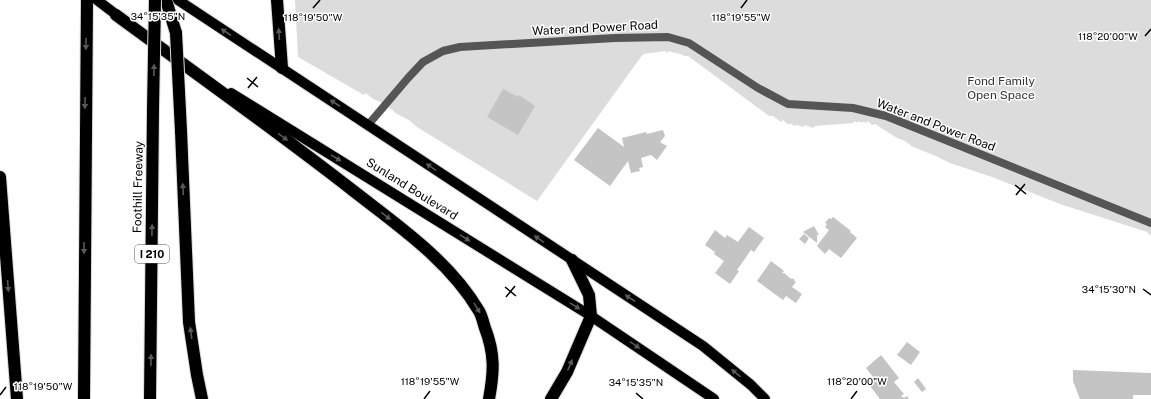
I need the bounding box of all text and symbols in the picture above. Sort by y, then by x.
text: 34°15'35"N [131,10,185,22]
text: 118°19'50"W [284,11,343,23]
text: 118°19'55"W [712,11,771,23]
street label: Water and Power Road [532,18,658,38]
one-way arrow [221,28,232,36]
one-way arrow [276,28,283,40]
text: 118°20'00"W [1078,30,1138,42]
one-way arrow [83,38,89,51]
one-way arrow [151,63,157,76]
park label: Fond Family Open Space [967,74,1035,102]
street label: Water and Power Road [875,96,997,154]
one-way arrow [82,97,88,110]
one-way arrow [330,99,340,107]
one-way arrow [278,133,288,141]
street label: Foothill Freeway [130,140,146,233]
one-way arrow [331,154,342,162]
street label: Sunland Boulevard [364,155,460,223]
one-way arrow [425,163,437,170]
one-way arrow [180,183,187,195]
one-way arrow [381,212,392,220]
one-way arrow [149,223,155,236]
one-way arrow [459,234,471,241]
one-way arrow [533,235,545,242]
one-way arrow [81,242,87,255]
road number: I 210 [135,245,169,263]
one-way arrow [5,280,12,292]
text: 34°15'30"N [1082,283,1136,295]
one-way arrow [625,294,635,302]
one-way arrow [473,302,480,314]
one-way arrow [569,303,581,310]
one-way arrow [188,327,194,339]
one-way arrow [630,341,640,349]
one-way arrow [148,353,154,366]
one-way arrow [567,360,573,371]
one-way arrow [730,369,741,377]
text: 118°19'55"W [401,375,460,387]
text: 118°20'00"W [827,375,887,387]
text: 34°15'35"N [609,376,663,388]
text: 118°19'50"W [14,380,73,392]

